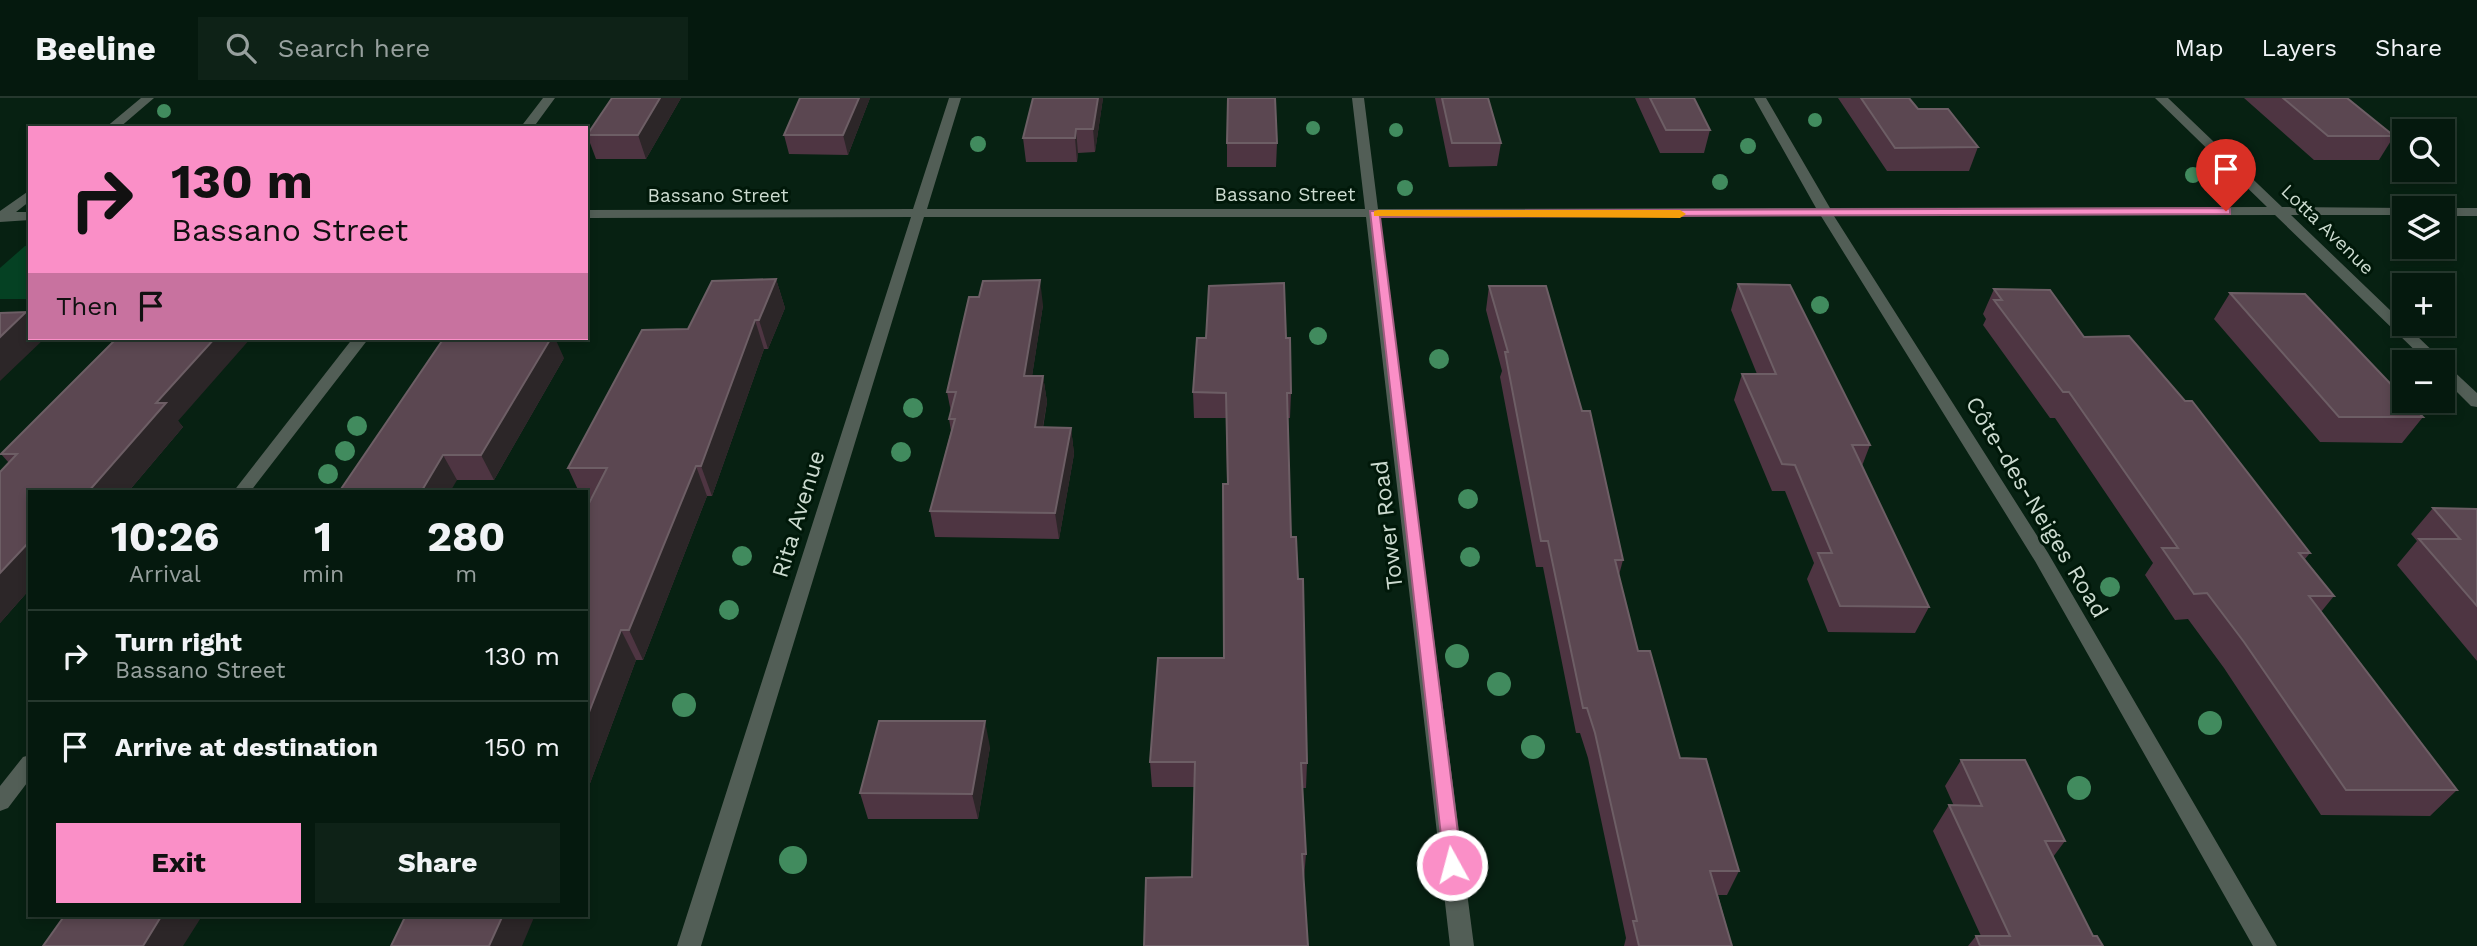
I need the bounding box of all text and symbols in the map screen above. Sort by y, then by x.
search box [198,17,688,80]
text: Beeline [35,29,156,68]
icon: search [222,29,260,67]
text: Search here [278,33,430,63]
text: Map [2175,34,2223,62]
text: Layers [2261,34,2337,62]
text: Share [2375,34,2442,62]
map controls [2392,119,2455,413]
button: search [2392,119,2455,182]
pin [2196,139,2256,211]
icon: arrive [2207,150,2245,188]
text: 130 m [171,152,313,210]
icon: right [56,154,147,245]
street label: Lotta Avenue [2276,179,2379,279]
street label: Bassano Street [1215,183,1355,206]
street label: Bassano Street [648,184,788,207]
button: layers [2392,196,2455,259]
text: Bassano Street [171,211,408,249]
button: + [2392,273,2455,336]
icon: arrive [132,287,170,325]
text: Then [56,291,118,321]
button: − [2392,350,2455,413]
street label: Côte-des-Neiges Road [1960,392,2113,623]
street label: Rita Avenue [766,447,831,581]
street label: Tower Road [1366,459,1409,591]
text: 10:26 [111,512,219,561]
text: 1 [314,512,332,561]
text: 280 [427,512,505,561]
text: Arrival [129,561,201,588]
text: min [302,561,344,588]
text: m [455,561,477,588]
text: Turn right [115,627,242,657]
icon: right [56,637,94,675]
text: 130 m [485,641,560,671]
text: Bassano Street [115,657,285,684]
icon: arrive [56,728,94,766]
text: Arrive at destination [115,732,378,762]
text: 150 m [485,732,560,762]
button: Exit [56,823,301,903]
button: Share [315,823,560,903]
position arrow [1415,828,1489,902]

